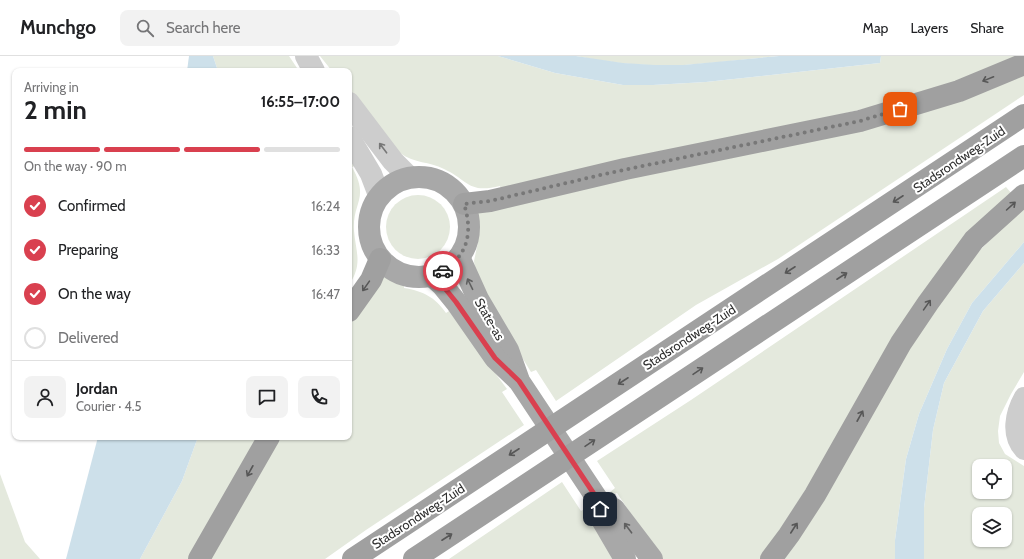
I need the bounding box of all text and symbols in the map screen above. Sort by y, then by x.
search box [120,10,400,46]
text: Munchgo [20,16,96,39]
icon: search [134,17,156,39]
text: Search here [166,19,241,37]
text: Map [863,19,888,37]
text: Layers [910,19,948,37]
text: Share [970,19,1004,37]
one-way arrow [983,76,995,83]
text: Arriving in [24,79,79,95]
pin [883,92,917,126]
text: 16:55–17:00 [261,93,340,111]
text: 2 min [24,94,87,126]
icon: bag [889,98,911,120]
street label: Stadsrondweg-Zuid [910,122,1008,196]
one-way arrow [379,142,387,153]
text: On the way · 90 m [24,158,127,174]
icon: check [24,195,46,217]
one-way arrow [893,195,904,203]
text: Confirmed [58,197,126,215]
text: 16:24 [311,198,340,214]
one-way arrow [1006,202,1016,211]
icon: check [24,239,46,261]
text: Preparing [58,241,118,259]
text: 16:33 [312,242,340,258]
courier [423,251,463,291]
icon: car [432,260,454,282]
one-way arrow [784,267,796,275]
one-way arrow [836,272,847,280]
one-way arrow [466,278,473,290]
one-way arrow [362,280,370,291]
icon: check [24,283,46,305]
text: On the way [58,285,131,303]
text: 16:47 [312,286,340,302]
street label: State-as [472,295,509,343]
one-way arrow [923,299,931,310]
street label: Stadsrondweg-Zuid [640,301,738,373]
text: Delivered [58,329,119,347]
one-way arrow [692,367,703,375]
button: person [24,376,66,418]
button: chat [246,376,288,418]
button: phone [298,376,340,418]
one-way arrow [618,377,629,385]
text: Jordan [76,380,118,398]
text: Courier · 4.5 [76,398,141,414]
one-way arrow [856,410,864,422]
one-way arrow [584,438,596,446]
one-way arrow [509,448,520,456]
map controls [972,459,1012,547]
button: locate [972,459,1012,499]
one-way arrow [246,465,253,477]
street label: Stadsrondweg-Zuid [369,480,467,552]
pin [583,492,617,526]
icon: home [589,498,611,520]
button: layers [972,507,1012,547]
one-way arrow [624,523,632,534]
one-way arrow [790,523,798,534]
one-way arrow [441,533,452,542]

